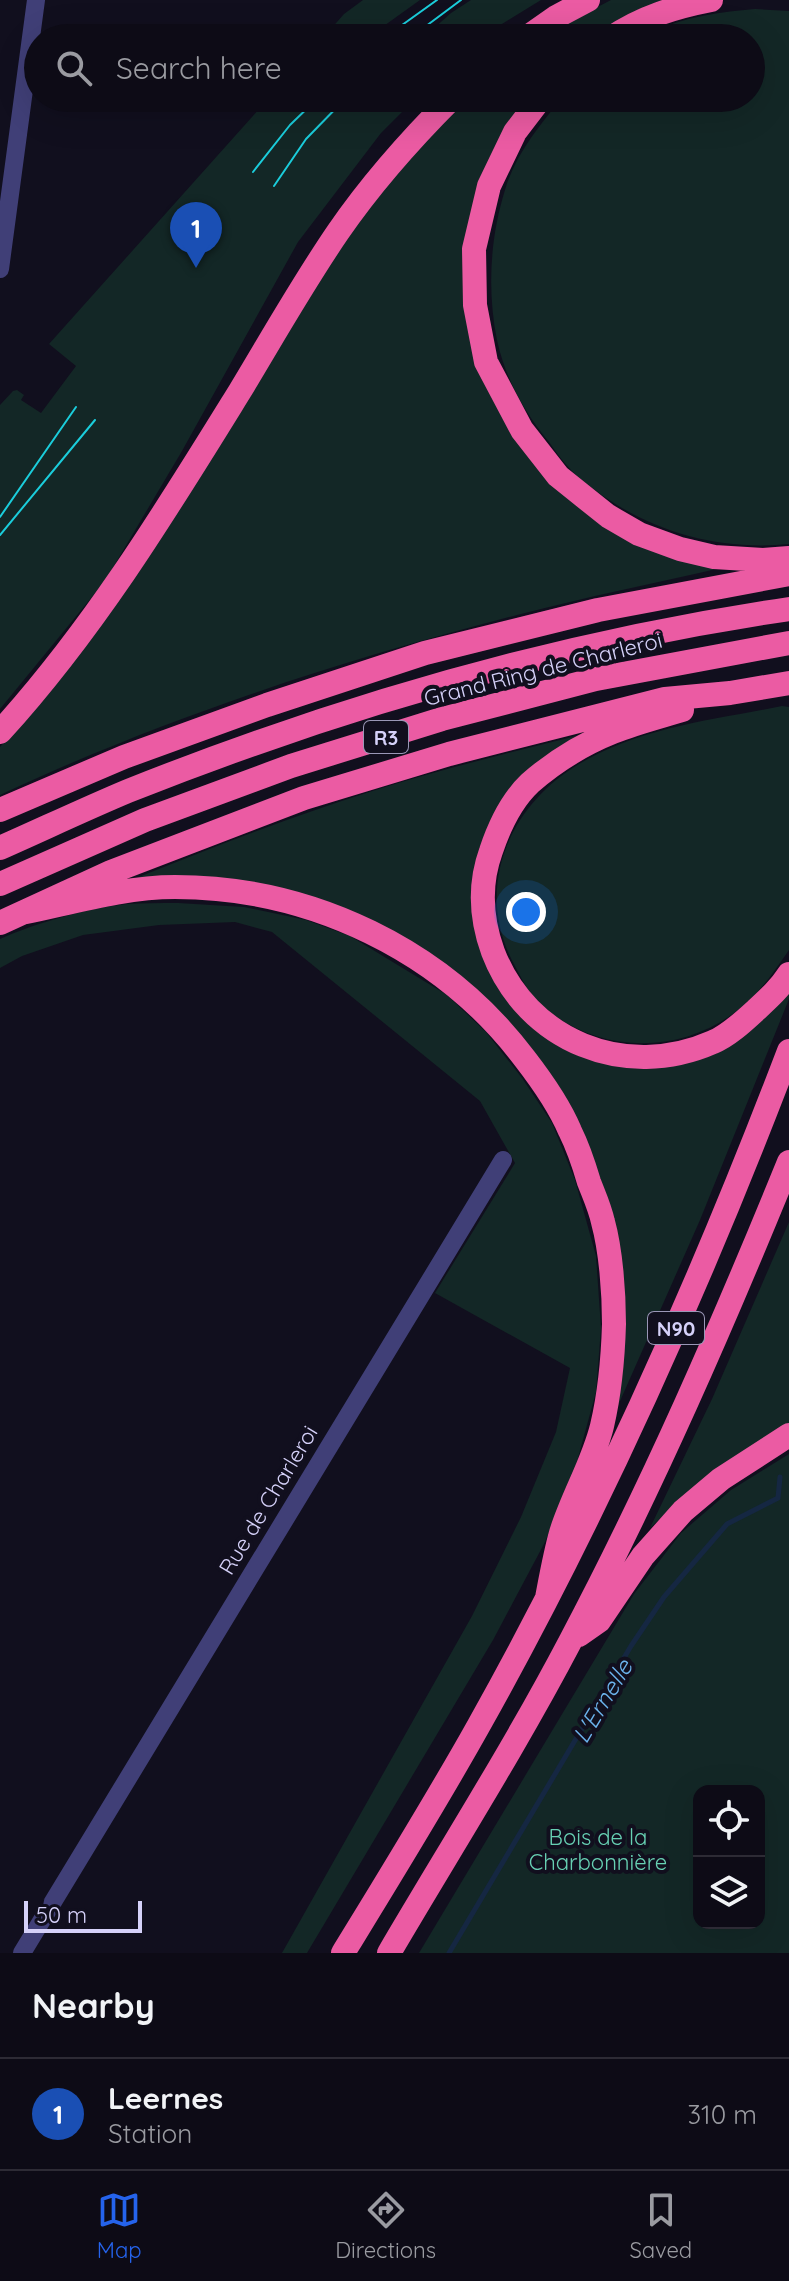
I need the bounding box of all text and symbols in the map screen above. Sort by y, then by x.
search box [24,24,765,112]
icon: search [52,46,96,90]
text: Search here [116,49,282,87]
pin: 1 [170,202,222,268]
street label: Grand Ring de Charleroi [421,626,665,712]
road number: R3 [364,721,408,753]
your location [506,892,546,932]
road number: N90 [648,1312,704,1344]
street label: Rue de Charleroi [212,1420,324,1580]
water label: L'Ernelle [565,1653,639,1748]
map controls [693,1785,765,1929]
button: locate [693,1785,765,1857]
park label: Bois de la Charbonnière [529,1823,667,1876]
button: layers [693,1857,765,1929]
scale bar [24,1897,142,1933]
text: 50 m [36,1901,87,1929]
text: Nearby [32,1984,155,2027]
text: Leernes [108,2079,223,2117]
text: 1 [53,2098,63,2131]
text: 310 m [687,2098,757,2131]
text: Station [108,2117,192,2150]
tab: Map [97,2188,142,2264]
tab: Directions [335,2188,436,2264]
tab: Saved [629,2188,692,2264]

